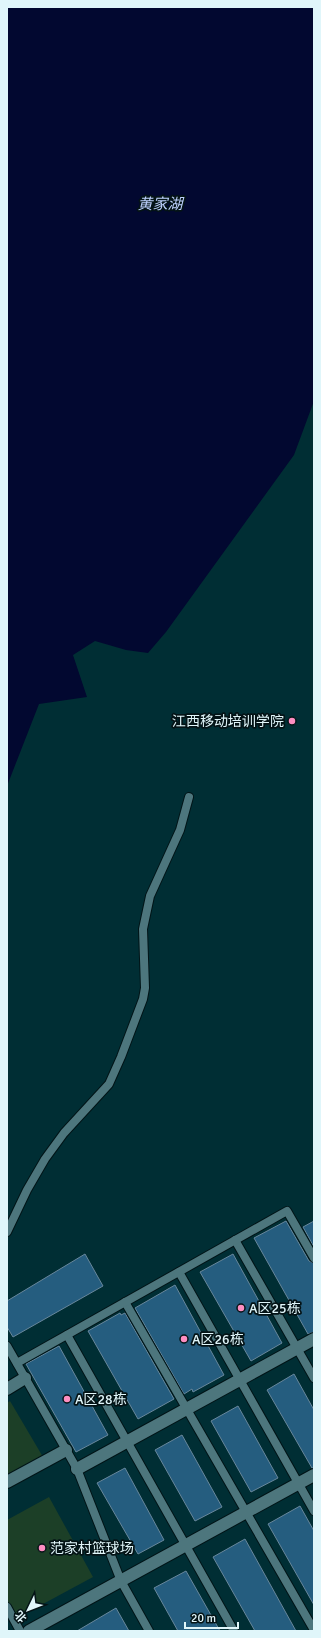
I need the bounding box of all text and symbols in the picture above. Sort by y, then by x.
water label: 黄家湖 [137,195,184,213]
place label: 江西移动培训学院 [172,713,284,730]
marker: 江西移动培训学院 [287,716,297,726]
place label: A区25栋 [249,1300,301,1317]
marker: A区25栋 [236,1303,246,1313]
place label: A区26栋 [192,1331,244,1348]
marker: A区26栋 [179,1334,189,1344]
place label: A区28栋 [75,1391,127,1408]
marker: A区28栋 [62,1394,72,1404]
place label: 范家村篮球场 [50,1540,134,1557]
marker: 范家村篮球场 [37,1543,47,1553]
north arrow [8,1590,48,1630]
scale bar [185,1604,238,1630]
text: 北 [13,1608,30,1625]
text: 20 m [191,1611,216,1626]

